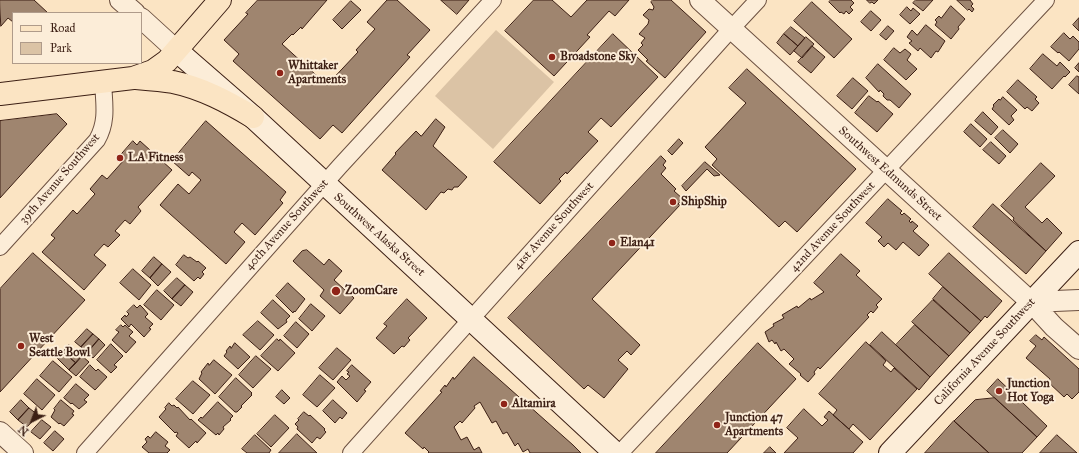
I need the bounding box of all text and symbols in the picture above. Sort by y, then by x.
legend [12,12,142,64]
text: Road [50,21,76,35]
text: Park [50,41,72,55]
place label: Broadstone Sky [560,50,636,64]
marker: Broadstone Sky [547,52,557,62]
place label: Whittaker Apartments [288,59,346,87]
marker: Whittaker Apartments [275,68,285,78]
street label: Southwest Edmunds Street [835,124,945,224]
street label: 39th Avenue Southwest [17,131,103,227]
place label: LA Fitness [128,151,183,165]
marker: LA Fitness [115,153,125,163]
street label: 40th Avenue Southwest [242,177,332,273]
street label: 41st Avenue Southwest [511,179,597,273]
street label: 42nd Avenue Southwest [788,179,878,275]
street label: Southwest Alaska Street [330,190,428,280]
place label: ShipShip [681,195,727,209]
marker: ShipShip [668,197,678,207]
place label: Elan41 [620,236,655,250]
marker: Elan41 [607,238,617,248]
place label: ZoomCare [345,284,397,298]
marker: ZoomCare [330,285,342,297]
street label: California Avenue Southwest [931,295,1039,409]
place label: West Seattle Bowl [29,332,90,360]
marker: West Seattle Bowl [16,341,26,351]
place label: Junction Hot Yoga [1007,377,1054,405]
marker: Junction Hot Yoga [994,386,1004,396]
place label: Altamira [512,397,556,411]
marker: Altamira [499,399,509,409]
north arrow [12,401,52,441]
place label: Junction 47 Apartments [725,411,783,439]
marker: Junction 47 Apartments [712,420,722,430]
text: N [16,422,31,438]

